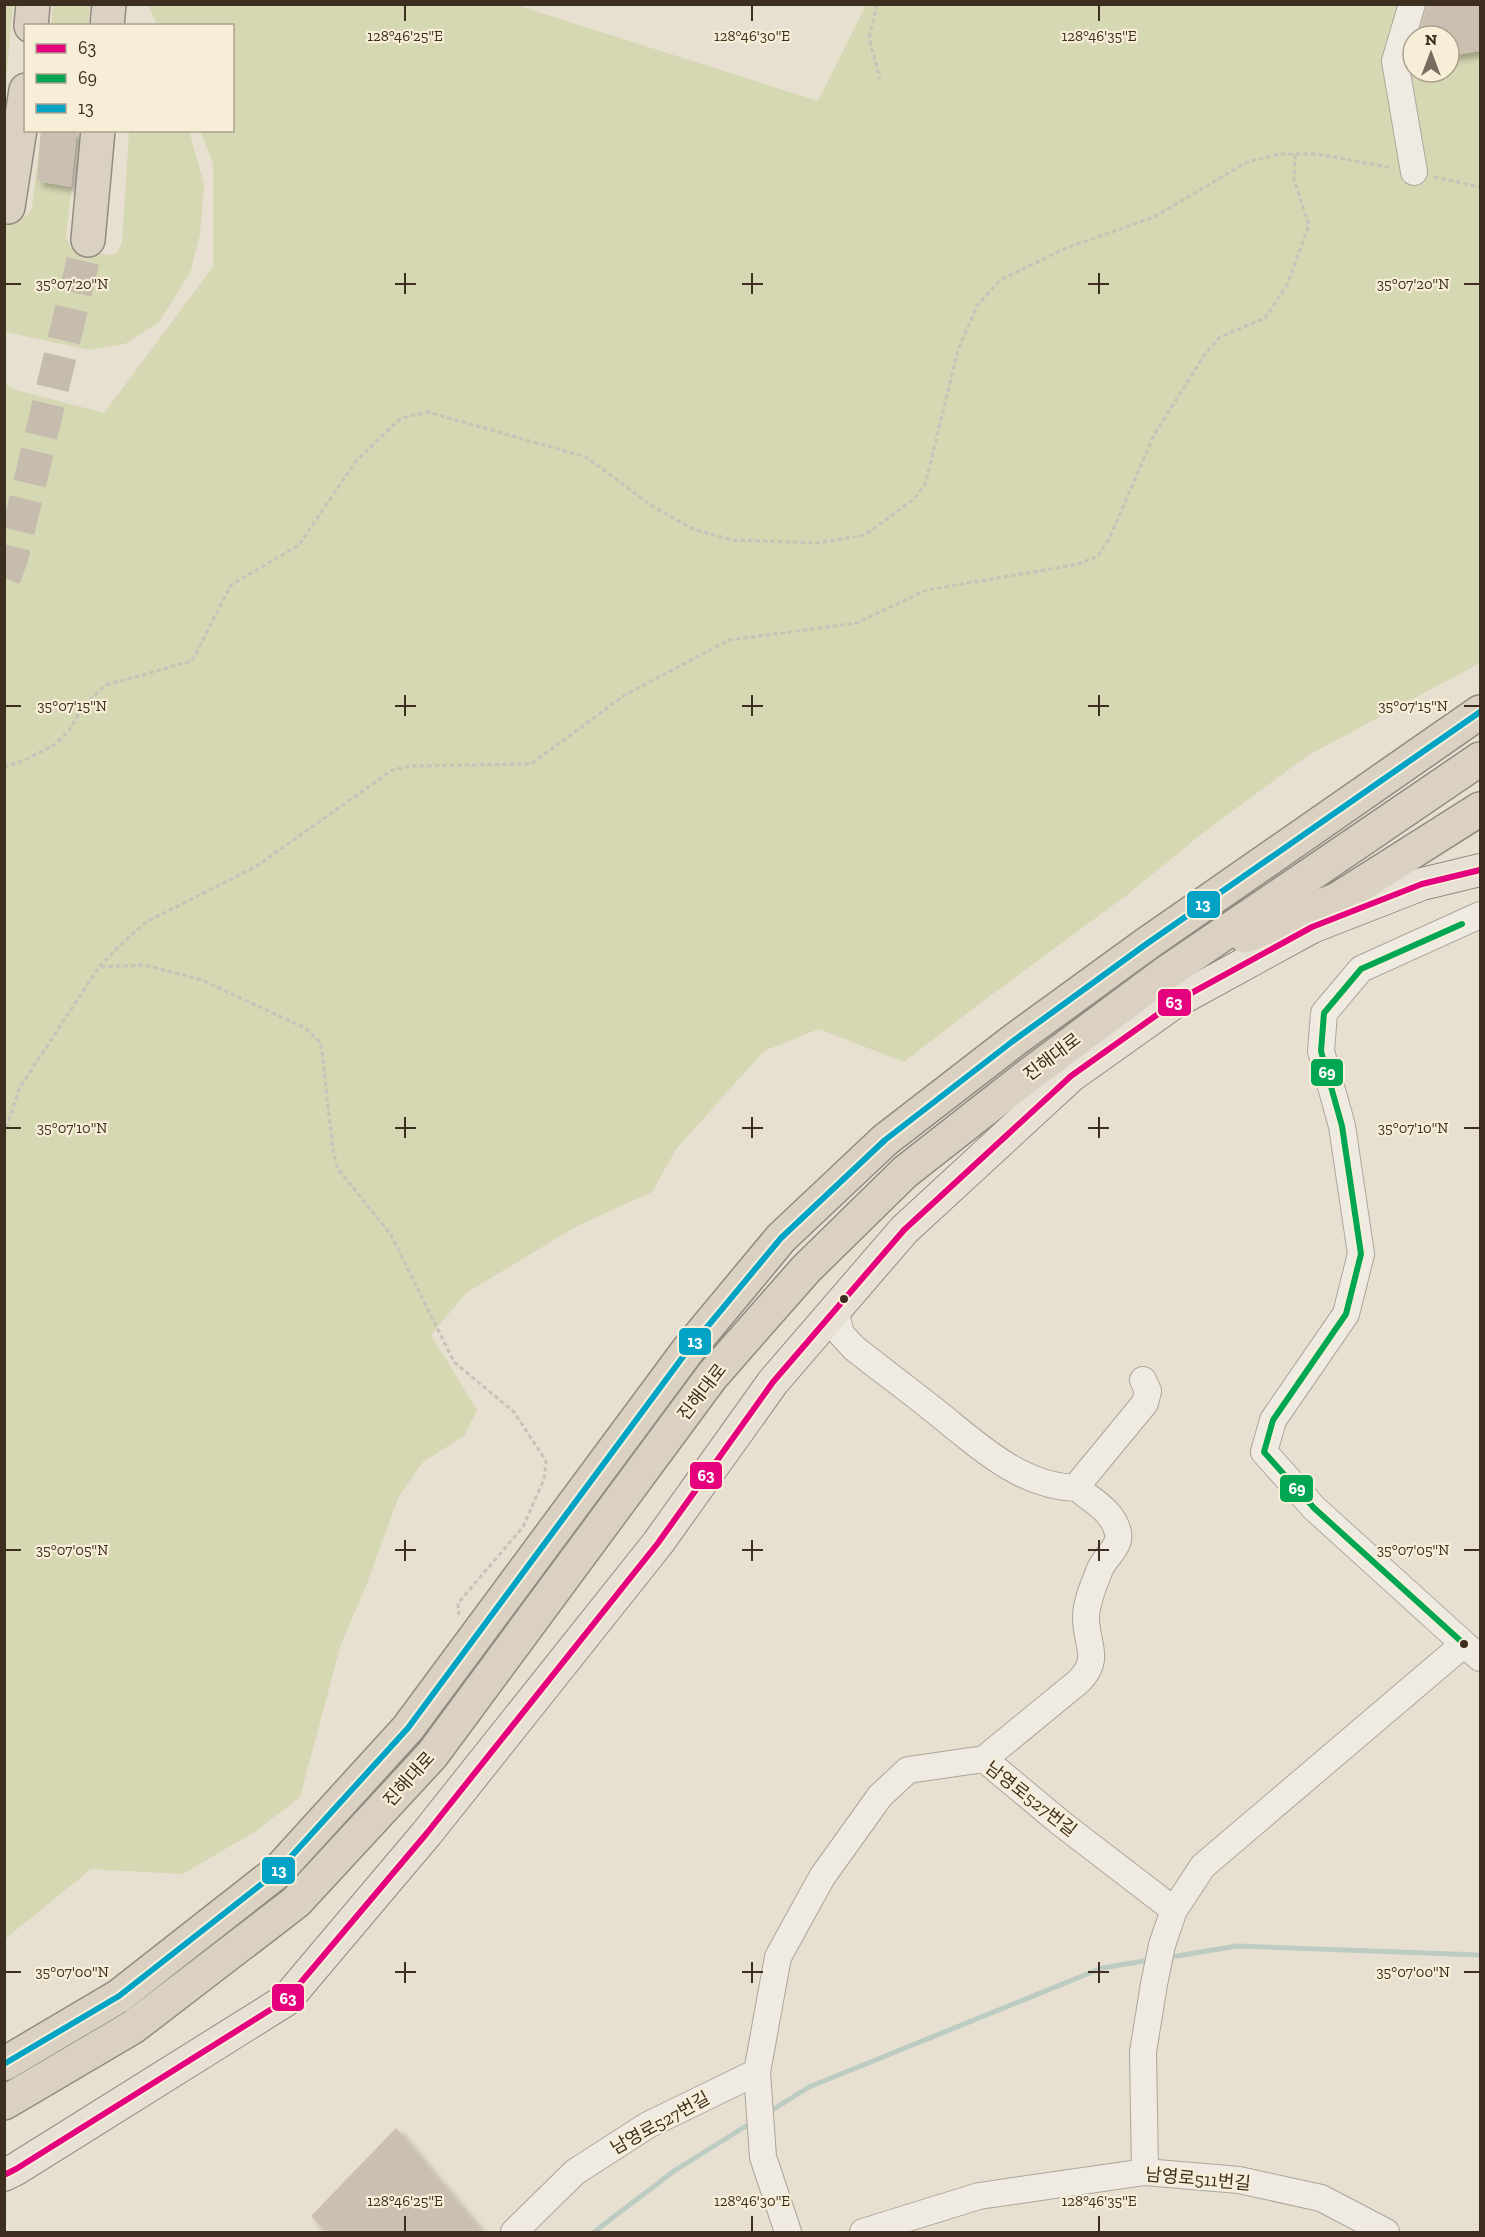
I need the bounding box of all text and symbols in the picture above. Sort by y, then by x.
legend [24,24,234,132]
north arrow [1401,24,1461,84]
text: 128°46'25"E [367,27,443,45]
text: 128°46'30"E [714,27,790,45]
text: 128°46'35"E [1061,27,1137,45]
text: N [1425,30,1437,49]
text: 63 [78,37,97,59]
text: 69 [78,67,97,89]
text: 13 [78,97,94,119]
text: 35°07'20"N [36,275,108,293]
text: 35°07'20"N [1377,275,1449,293]
text: 35°07'15"N [37,697,107,715]
text: 35°07'15"N [1378,697,1448,715]
line badge: 13 [1186,890,1221,919]
text: 13 [1196,895,1211,914]
line badge: 63 [1157,988,1192,1017]
text: 63 [1165,993,1183,1012]
street label: 진해대로 [1019,1028,1085,1086]
line badge: 69 [1310,1058,1344,1087]
text: 69 [1318,1063,1336,1082]
text: 35°07'10"N [37,1119,107,1137]
text: 35°07'10"N [1378,1119,1448,1137]
unlabelled marker [838,1293,850,1305]
line badge: 13 [678,1327,712,1356]
text: 13 [688,1332,703,1351]
street label: 진해대로 [673,1359,731,1425]
line badge: 63 [689,1461,723,1490]
text: 63 [697,1466,715,1485]
line badge: 69 [1279,1474,1314,1503]
text: 69 [1288,1479,1306,1498]
text: 35°07'05"N [36,1541,108,1559]
text: 35°07'05"N [1377,1541,1449,1559]
unlabelled marker [1458,1638,1470,1650]
street label: 진해대로 [379,1747,439,1811]
street label: 남영로527번길 [981,1757,1081,1841]
line badge: 13 [261,1856,296,1885]
text: 13 [272,1861,287,1880]
text: 35°07'00"N [35,1963,109,1981]
text: 35°07'00"N [1376,1963,1450,1981]
line badge: 63 [271,1983,305,2012]
text: 63 [279,1989,297,2008]
street label: 남영로527번길 [607,2087,713,2159]
street label: 남영로511번길 [1144,2163,1252,2195]
text: 128°46'25"E [367,2192,443,2210]
text: 128°46'30"E [714,2192,790,2210]
text: 128°46'35"E [1061,2192,1137,2210]

